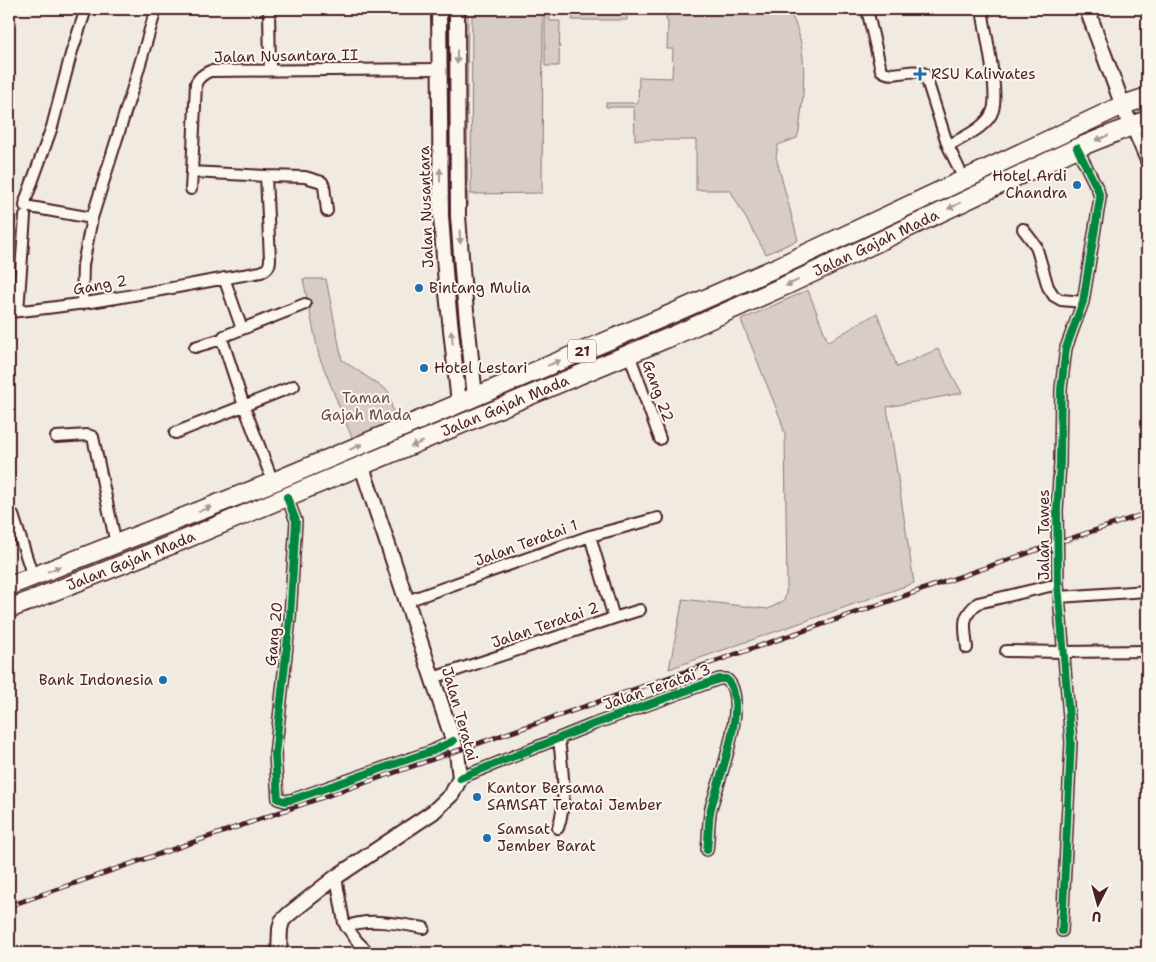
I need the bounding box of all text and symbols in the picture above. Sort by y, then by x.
street label: Jalan Nusantara II [214,45,358,67]
one-way arrow [453,50,461,66]
place label: RSU Kaliwates [931,64,1036,84]
marker: RSU Kaliwates [913,67,927,81]
one-way arrow [1094,134,1109,142]
street label: Jalan Nusantara [414,145,438,268]
place label: Hotel Ardi Chandra [992,166,1068,203]
one-way arrow [436,167,444,183]
marker: Hotel Ardi Chandra [1071,179,1083,191]
one-way arrow [947,202,961,210]
street label: Jalan Gajah Mada [810,204,943,281]
one-way arrow [456,230,464,246]
street label: Gang 2 [71,270,129,300]
place label: Bintang Mulia [429,278,531,298]
one-way arrow [785,279,799,287]
marker: Bintang Mulia [413,282,425,294]
one-way arrow [447,329,455,345]
road number: 21 [568,340,596,362]
street label: Gang 22 [638,357,678,425]
place label: Hotel Lestari [434,358,527,378]
one-way arrow [547,359,561,367]
marker: Hotel Lestari [418,362,430,374]
street label: Jalan Gajah Mada [438,370,573,441]
park label: Taman Gajah Mada [321,388,412,425]
one-way arrow [410,440,424,448]
one-way arrow [348,442,363,450]
street label: Jalan Tawes [1034,489,1054,581]
one-way arrow [198,505,213,512]
street label: Jalan Teratai 1 [472,515,580,571]
street label: Jalan Gajah Mada [63,526,199,595]
one-way arrow [47,564,61,572]
street label: Jalan Teratai 2 [489,597,601,653]
street label: Gang 20 [261,601,287,667]
street label: Jalan Teratai 3 [601,659,713,715]
street label: Jalan Teratai [437,665,483,763]
place label: Bank Indonesia [39,670,154,690]
marker: Bank Indonesia [157,674,169,686]
place label: Kantor Bersama SAMSAT Teratai Jember [487,778,662,815]
marker: Kantor Bersama SAMSAT Teratai Jember [471,791,483,803]
place label: Samsat Jember Barat [497,819,596,856]
marker: Samsat Jember Barat [481,832,493,844]
north arrow [1074,880,1124,930]
text: U [1091,907,1102,926]

